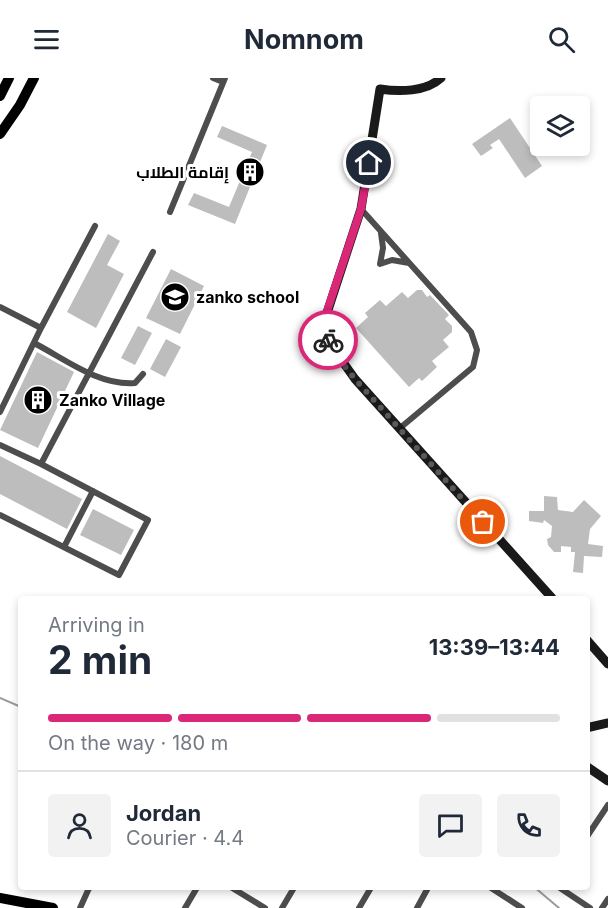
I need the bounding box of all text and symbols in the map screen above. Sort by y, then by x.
icon: menu [30,23,63,56]
text: Nomnom [244,23,364,56]
icon: search [545,23,578,56]
map controls [530,96,590,156]
button: layers [530,96,590,156]
pin [343,137,394,188]
icon: home [352,146,385,179]
building icon: إقامة الطلاب [234,156,266,188]
place label: إقامة الطلاب [136,162,229,184]
school or university icon: zanko school [159,281,191,313]
place label: zanko school [196,287,299,307]
courier [298,310,358,370]
icon: bike [312,324,345,357]
building icon: Zanko Village [22,384,54,416]
place label: Zanko Village [59,390,165,410]
pin [457,496,508,547]
icon: bag [466,505,499,538]
text: Arriving in [48,613,145,637]
text: 13:39–13:44 [429,634,560,660]
text: 2 min [48,636,152,683]
text: On the way · 180 m [48,731,228,755]
button: person [48,794,111,857]
button: chat [419,794,482,857]
button: phone [497,794,560,857]
text: Jordan [126,800,201,826]
text: Courier · 4.4 [126,826,244,850]

